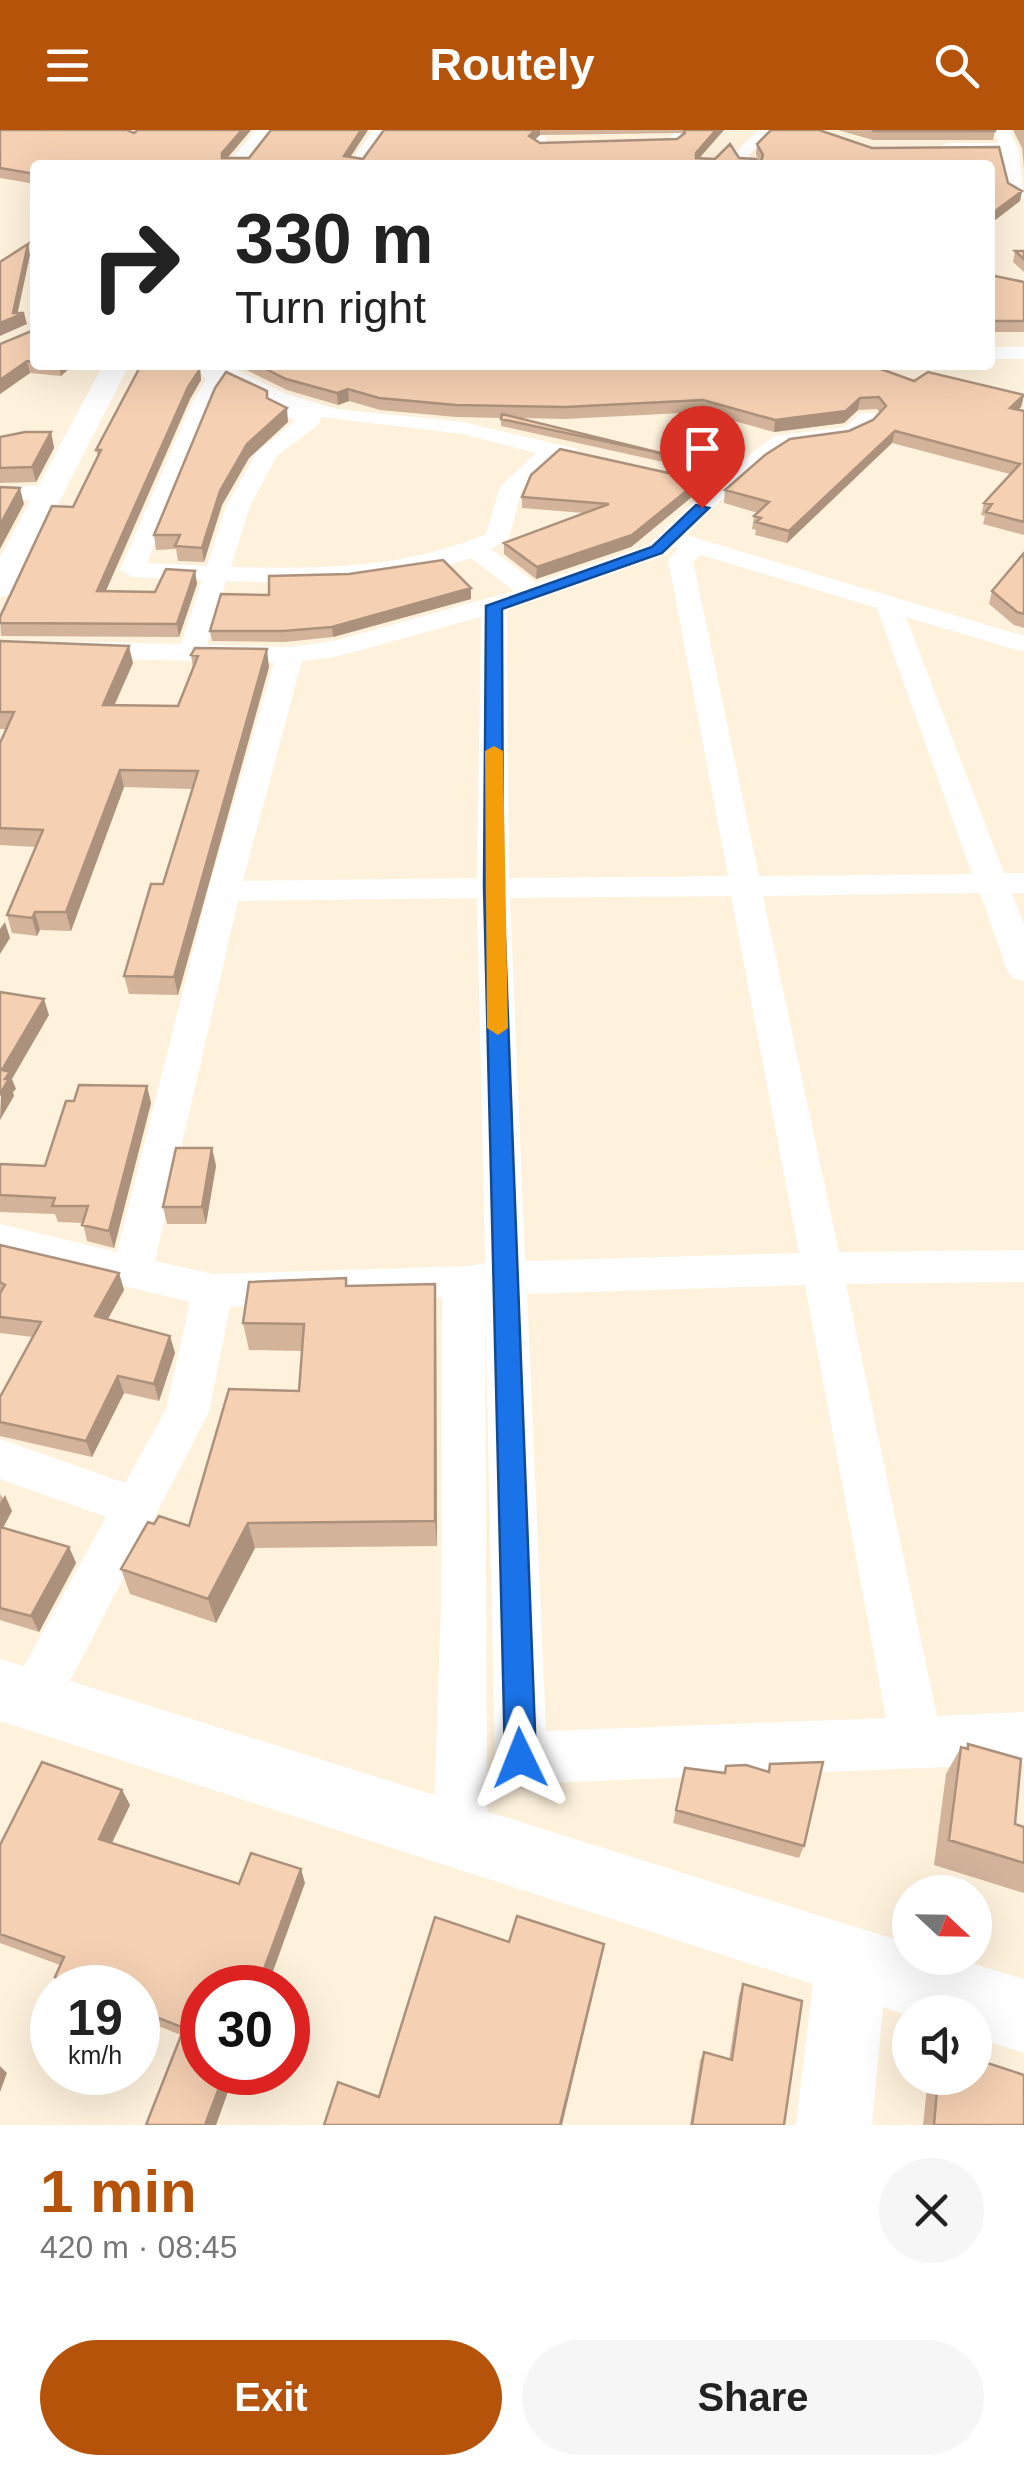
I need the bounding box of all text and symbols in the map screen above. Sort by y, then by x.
icon: menu [40,38,95,93]
icon: search [929,38,984,93]
text: Routely [429,39,595,90]
icon: right [70,200,200,330]
text: 330 m [235,200,433,278]
text: Turn right [235,282,426,333]
pin [660,406,745,509]
icon: arrive [675,421,730,476]
position arrow [468,1706,572,1810]
north arrow [892,1875,992,1975]
map controls [892,1875,992,2095]
speed limit sign: 30 [180,1965,310,2095]
text: 19 [67,1990,123,2046]
button: sound [892,1995,992,2095]
text: km/h [68,2041,122,2069]
text: 1 min [40,2158,197,2225]
button: close [879,2158,984,2263]
text: 420 m · 08:45 [40,2229,237,2265]
button: Exit [40,2340,502,2455]
button: Share [522,2340,984,2455]

